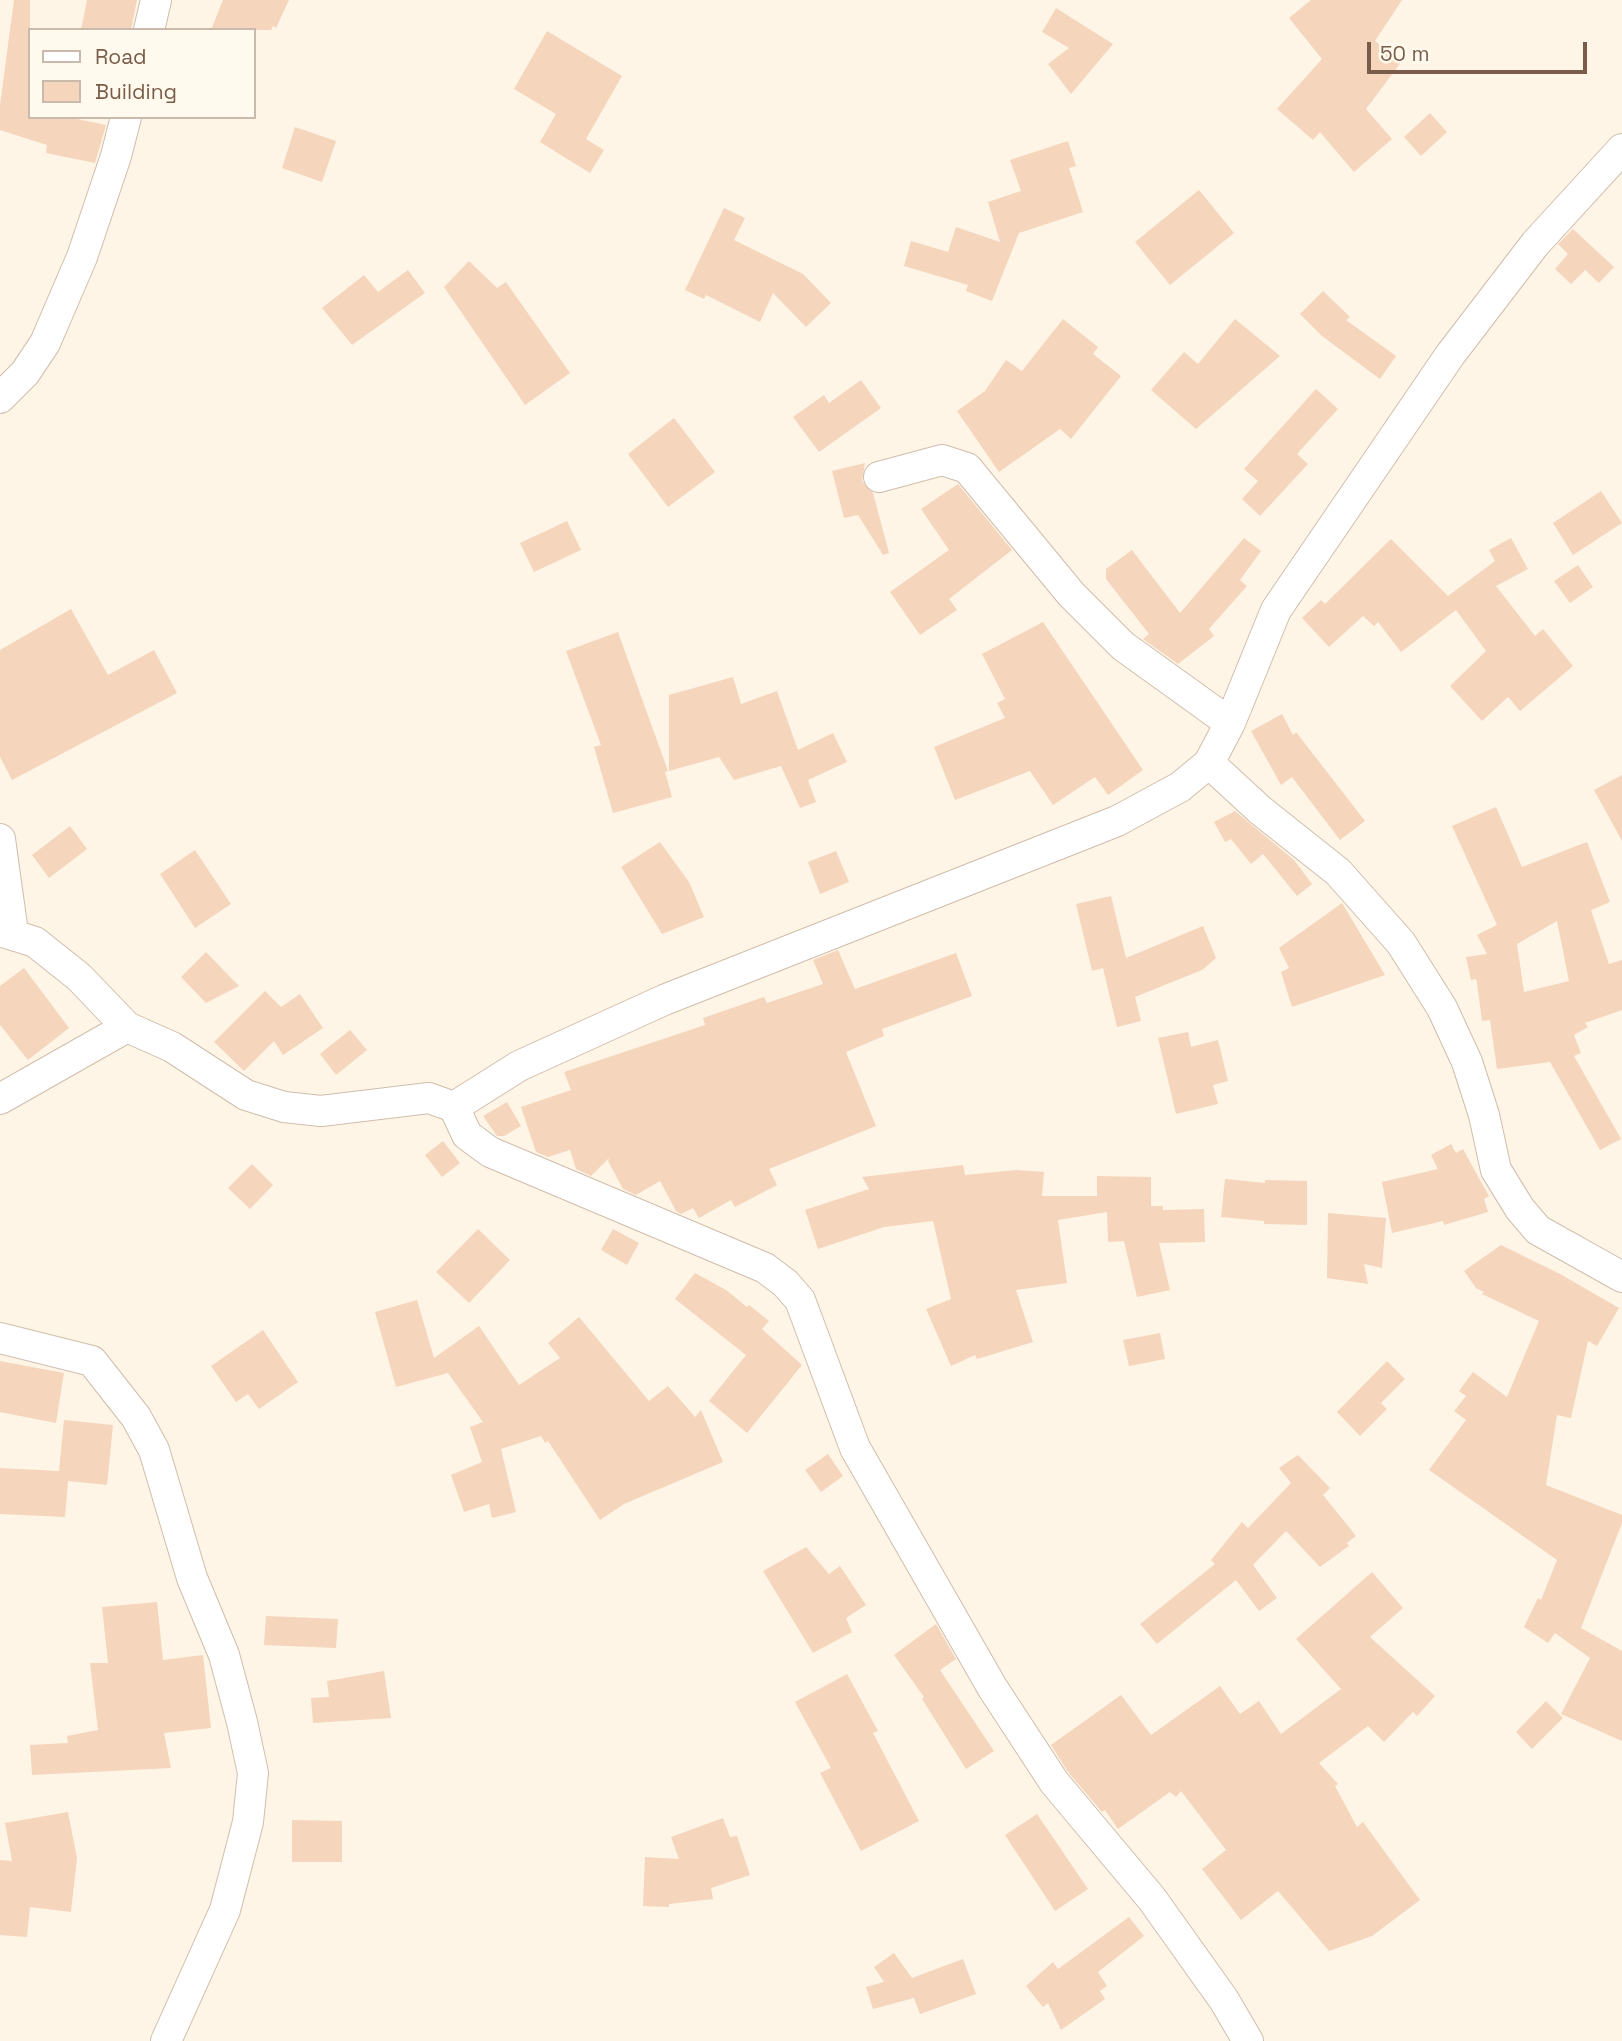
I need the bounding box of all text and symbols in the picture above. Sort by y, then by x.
legend [28,28,256,119]
scale bar [1370,28,1590,72]
text: 50 m [1380,40,1430,67]
text: Road [95,43,147,70]
text: Building [95,78,177,105]

